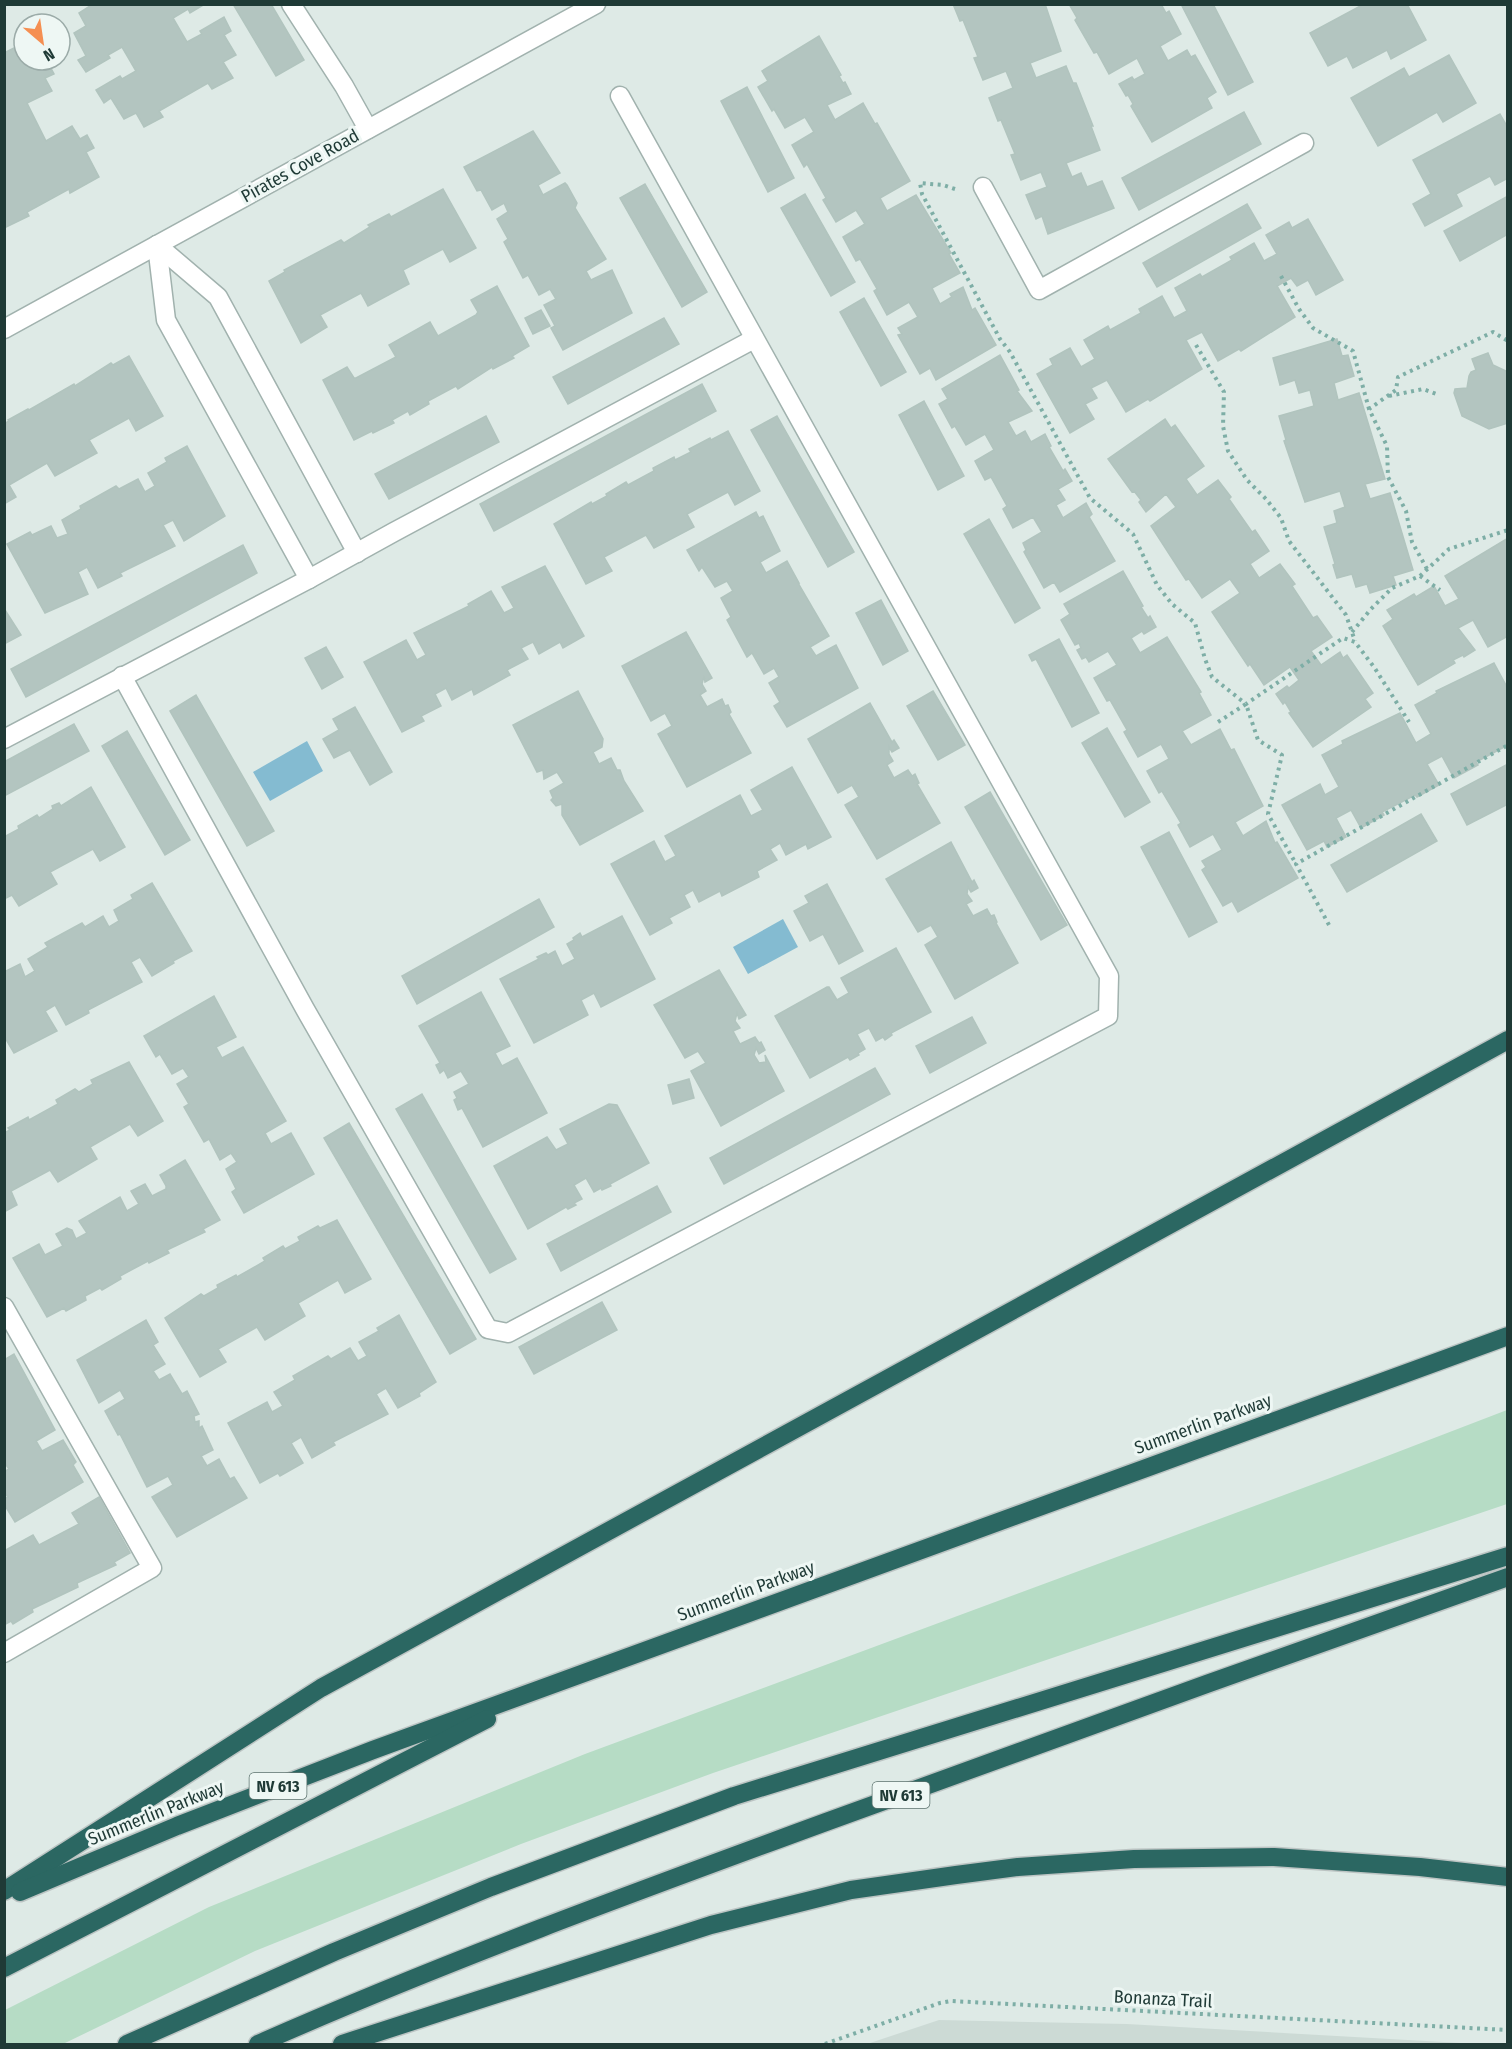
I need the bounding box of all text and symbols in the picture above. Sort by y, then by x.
north arrow [12,12,72,72]
text: N [40,44,58,65]
street label: Pirates Cove Road [237,125,363,207]
street label: Summerlin Parkway [1131,1389,1275,1459]
street label: Summerlin Parkway [674,1556,818,1626]
road number: NV 613 [250,1773,306,1799]
street label: Summerlin Parkway [85,1776,227,1850]
road number: NV 613 [872,1782,930,1808]
street label: Bonanza Trail [1113,1985,1213,2013]

